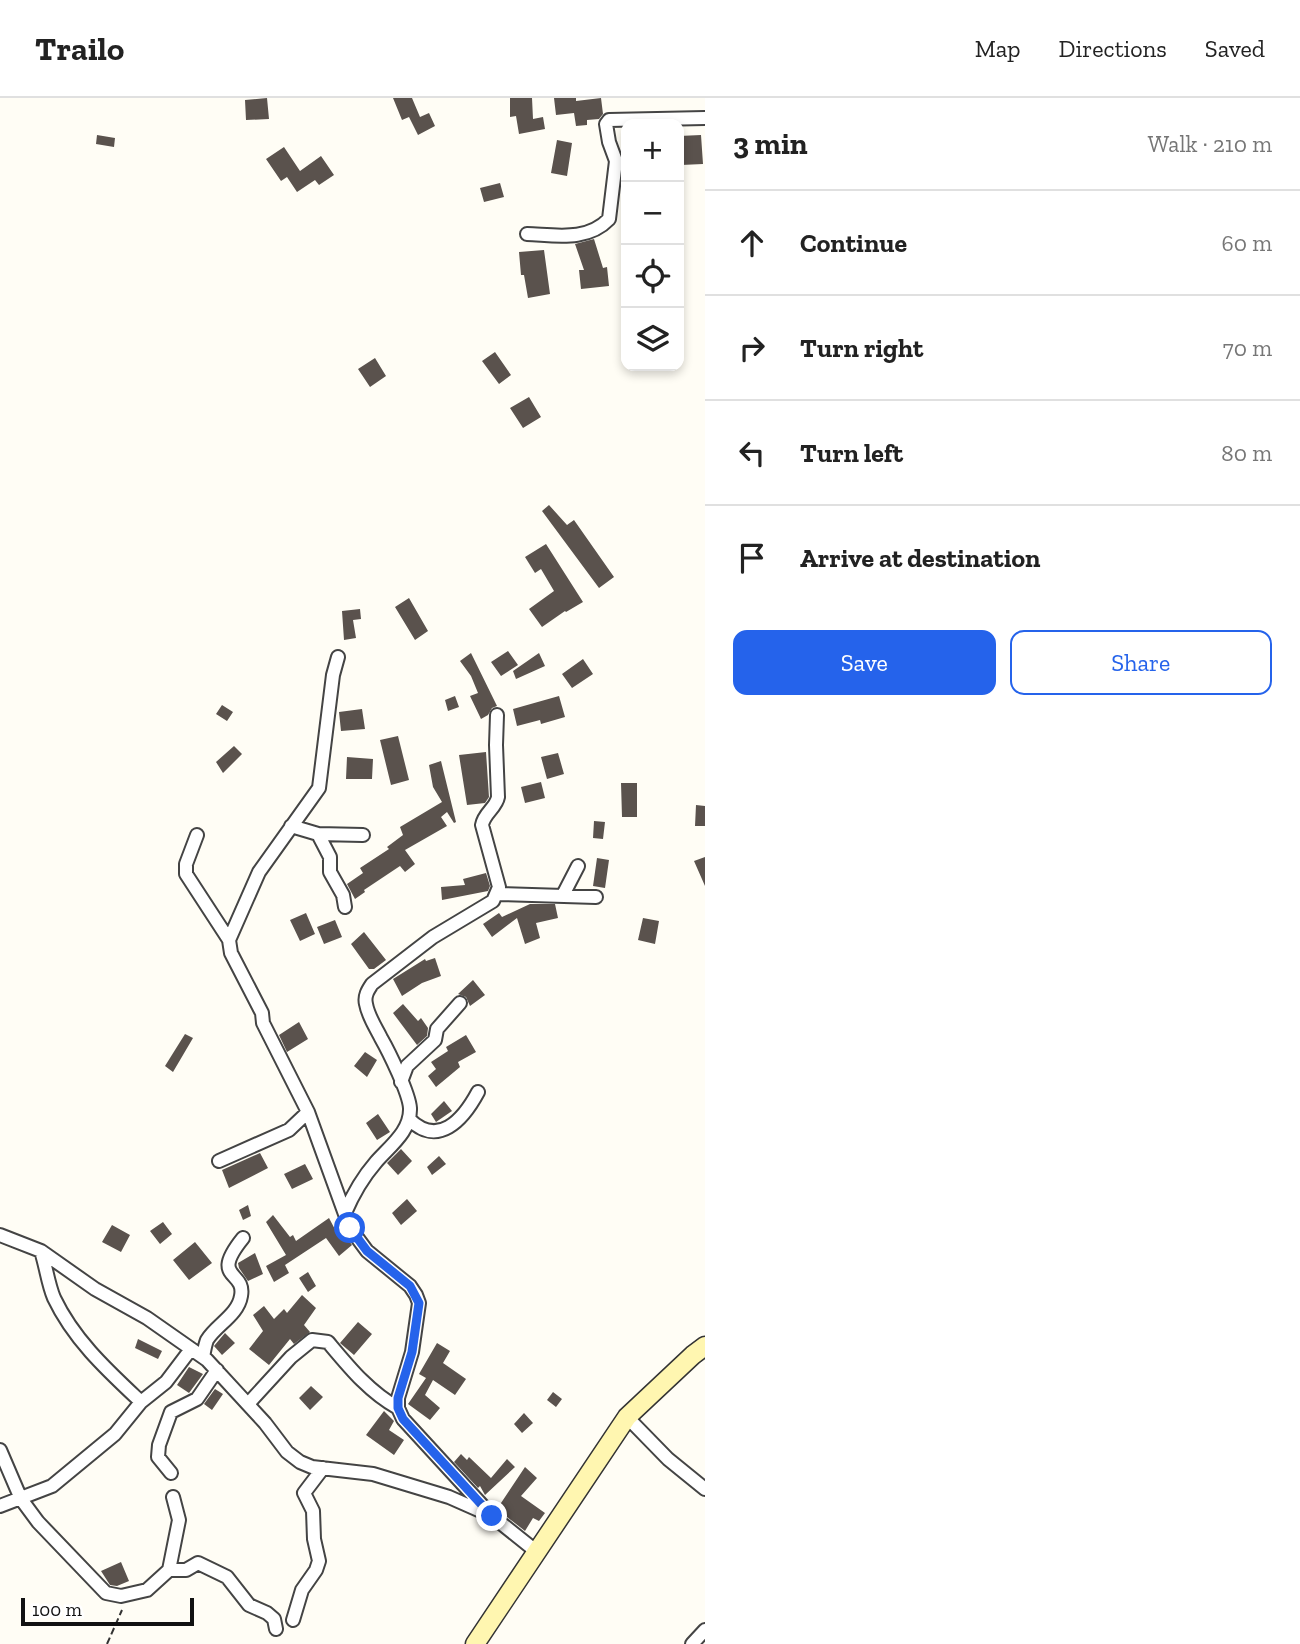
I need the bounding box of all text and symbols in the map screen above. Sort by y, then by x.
text: Trailo [35,29,124,68]
text: Map [975,34,1021,63]
text: Directions [1059,34,1167,63]
text: Saved [1205,34,1265,63]
map controls [621,119,684,371]
button: + [621,119,684,182]
text: 3 min [733,126,808,162]
text: Walk · 210 m [1148,130,1272,158]
button: − [621,182,684,245]
icon: ahead [733,224,771,262]
text: Continue [800,227,907,259]
text: 60 m [1221,229,1272,257]
button: locate [621,245,684,308]
button: layers [621,308,684,371]
icon: right [733,329,771,367]
text: Turn right [800,332,923,364]
text: 70 m [1223,334,1272,362]
icon: left [733,434,771,472]
text: Turn left [800,437,903,469]
text: 80 m [1221,439,1272,467]
icon: arrive [733,539,771,577]
text: Arrive at destination [800,542,1040,574]
button: Save [733,630,996,695]
button: Share [1010,630,1272,695]
route start [334,1212,365,1243]
route end [476,1500,507,1531]
scale bar [21,1595,194,1627]
text: 100 m [32,1598,82,1621]

